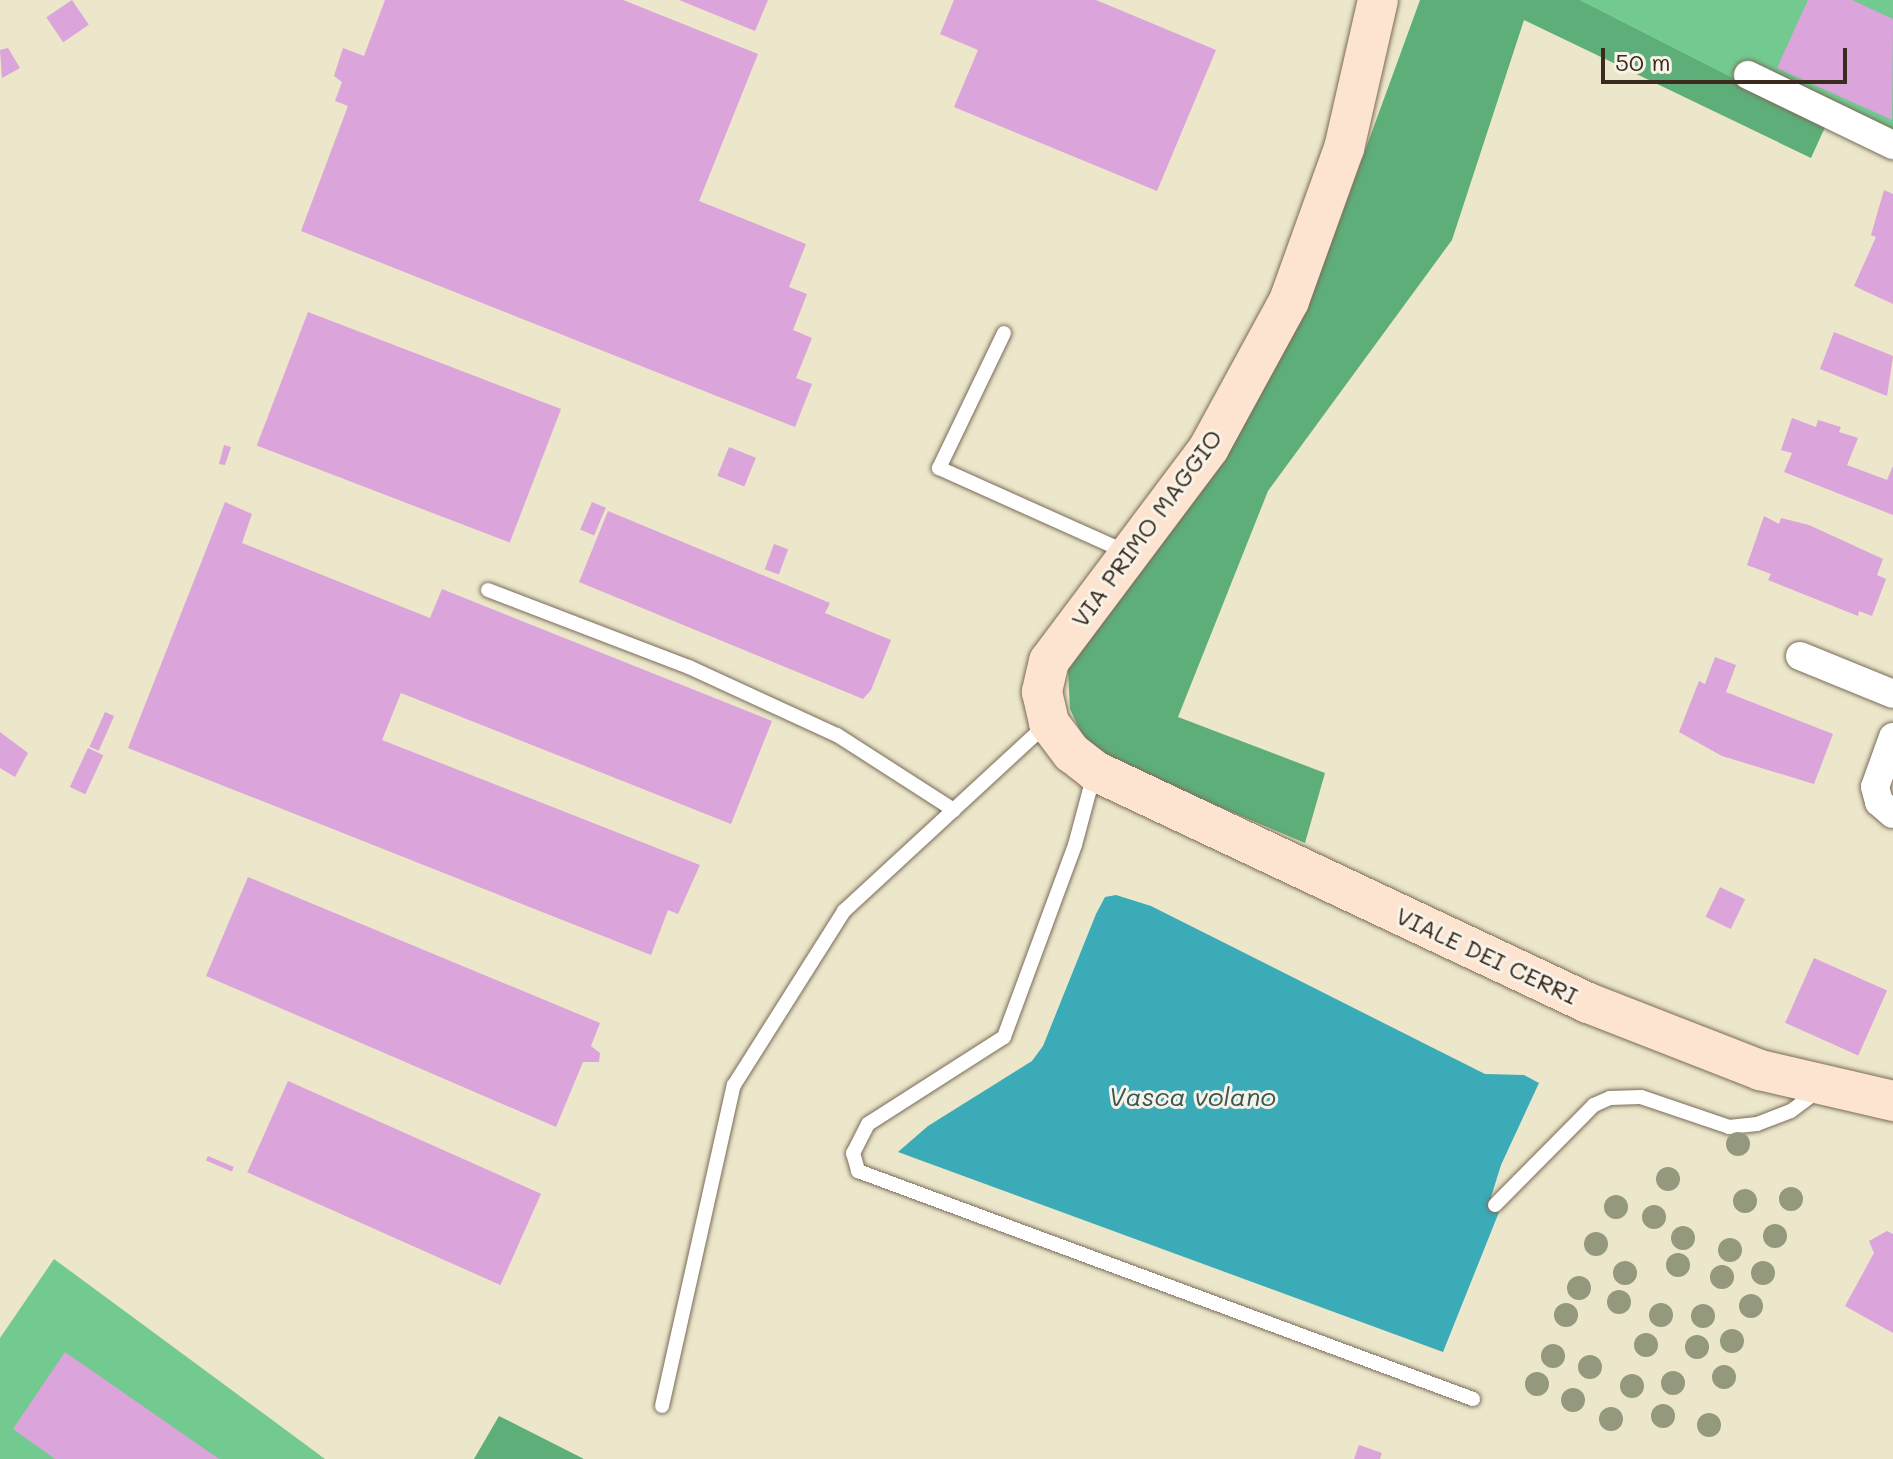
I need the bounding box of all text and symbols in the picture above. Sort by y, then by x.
scale bar [1605,32,1851,82]
text: 50 m [1615,46,1671,77]
street label: VIA PRIMO MAGGIO [1065,423,1227,633]
street label: VIALE DEI CERRI [1392,900,1582,1010]
water label: Vasca volano [1108,1081,1276,1113]

